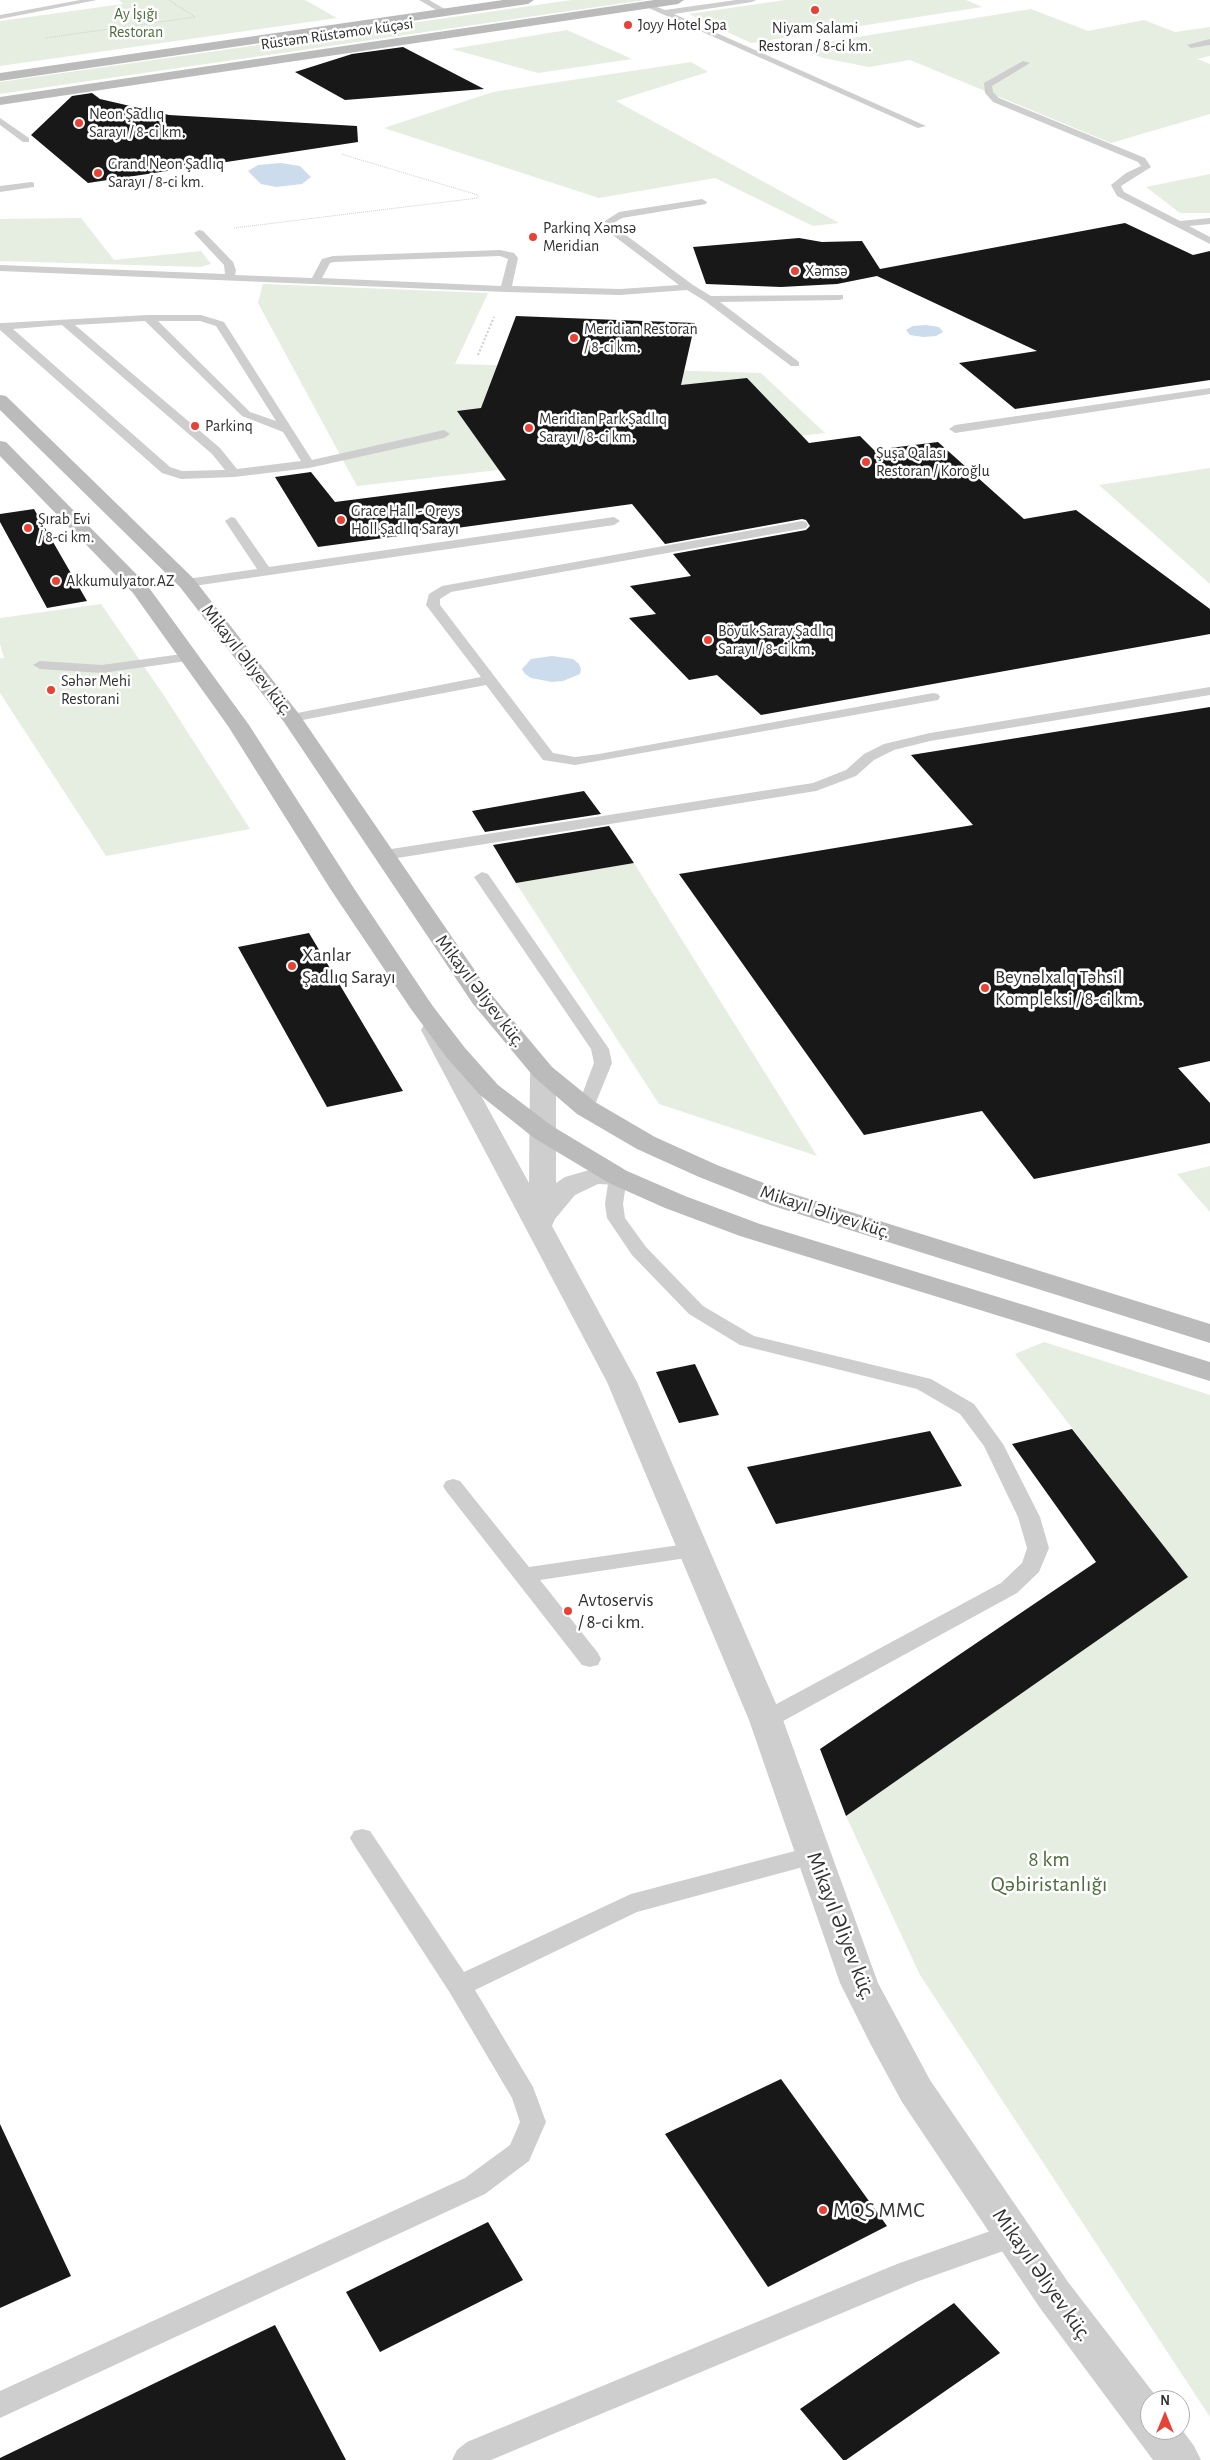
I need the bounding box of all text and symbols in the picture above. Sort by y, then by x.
park label: Ay İşığı Restoran [109,4,163,42]
marker: Niyam Salami Restoran / 8-ci km. [809,4,821,16]
street label: Rüstəm Rüstəmov küçəsi [260,14,414,54]
place label: Joyy Hotel Spa [638,15,727,35]
place label: Niyam Salami Restoran / 8-ci km. [758,18,872,56]
marker: Joyy Hotel Spa [622,19,634,31]
place label: Neon Şadlıq Sarayı / 8-ci km. [89,104,185,142]
marker: Neon Şadlıq Sarayı / 8-ci km. [73,117,85,129]
place label: Grand Neon Şadlıq Sarayı / 8-ci km. [108,154,224,192]
marker: Grand Neon Şadlıq Sarayı / 8-ci km. [92,167,104,179]
place label: Parkinq Xəmsə Meridian [543,218,636,256]
marker: Parkinq Xəmsə Meridian [527,231,539,243]
place label: Xəmsə [805,261,848,281]
marker: Xəmsə [789,265,801,277]
place label: Meridian Restoran / 8-ci km. [584,319,698,357]
marker: Meridian Restoran / 8-ci km. [568,332,580,344]
place label: Meridian Park Şadlıq Sarayı / 8-ci km. [539,409,667,447]
place label: Parkinq [205,416,253,436]
marker: Parkinq [189,420,201,432]
marker: Meridian Park Şadlıq Sarayı / 8-ci km. [523,422,535,434]
place label: Şuşa Qalası Restoran / Koroğlu [876,443,990,481]
marker: Şuşa Qalası Restoran / Koroğlu [860,456,872,468]
place label: Grace Hall - Qreys Holl Şadlıq Sarayı [351,501,460,539]
place label: Şırab Evi / 8-ci km. [38,509,94,547]
marker: Grace Hall - Qreys Holl Şadlıq Sarayı [335,514,347,526]
marker: Şırab Evi / 8-ci km. [22,522,34,534]
place label: Akkumulyator.AZ [66,571,174,591]
marker: Akkumulyator.AZ [50,575,62,587]
street label: Mikayıl Əliyev küç. [196,600,298,720]
place label: Böyük Saray Şadlıq Sarayı / 8-ci km. [718,621,834,659]
marker: Böyük Saray Şadlıq Sarayı / 8-ci km. [702,634,714,646]
place label: Səhər Mehi Restorani [61,671,131,709]
marker: Səhər Mehi Restorani [45,684,57,696]
street label: Mikayıl Əliyev küç. [430,930,530,1052]
place label: Xanlar Şadlıq Sarayı [302,944,396,988]
marker: Xanlar Şadlıq Sarayı [286,960,298,972]
place label: Beynəlxalq Təhsil Kompleksi / 8-ci km. [995,966,1143,1010]
marker: Beynəlxalq Təhsil Kompleksi / 8-ci km. [979,982,991,994]
street label: Mikayıl Əliyev küç. [757,1180,893,1244]
place label: Avtoservis / 8-ci km. [578,1589,654,1633]
marker: Avtoservis / 8-ci km. [562,1605,574,1617]
park label: 8 km Qəbiristanlığı [991,1846,1107,1898]
street label: Mikayıl Əliyev küç. [801,1848,881,2004]
place label: MQS MMC [833,2197,925,2223]
street label: Mikayıl Əliyev küç. [986,2203,1098,2347]
marker: MQS MMC [817,2204,829,2216]
north arrow [1140,2390,1190,2440]
text: N [1160,2394,1170,2408]

